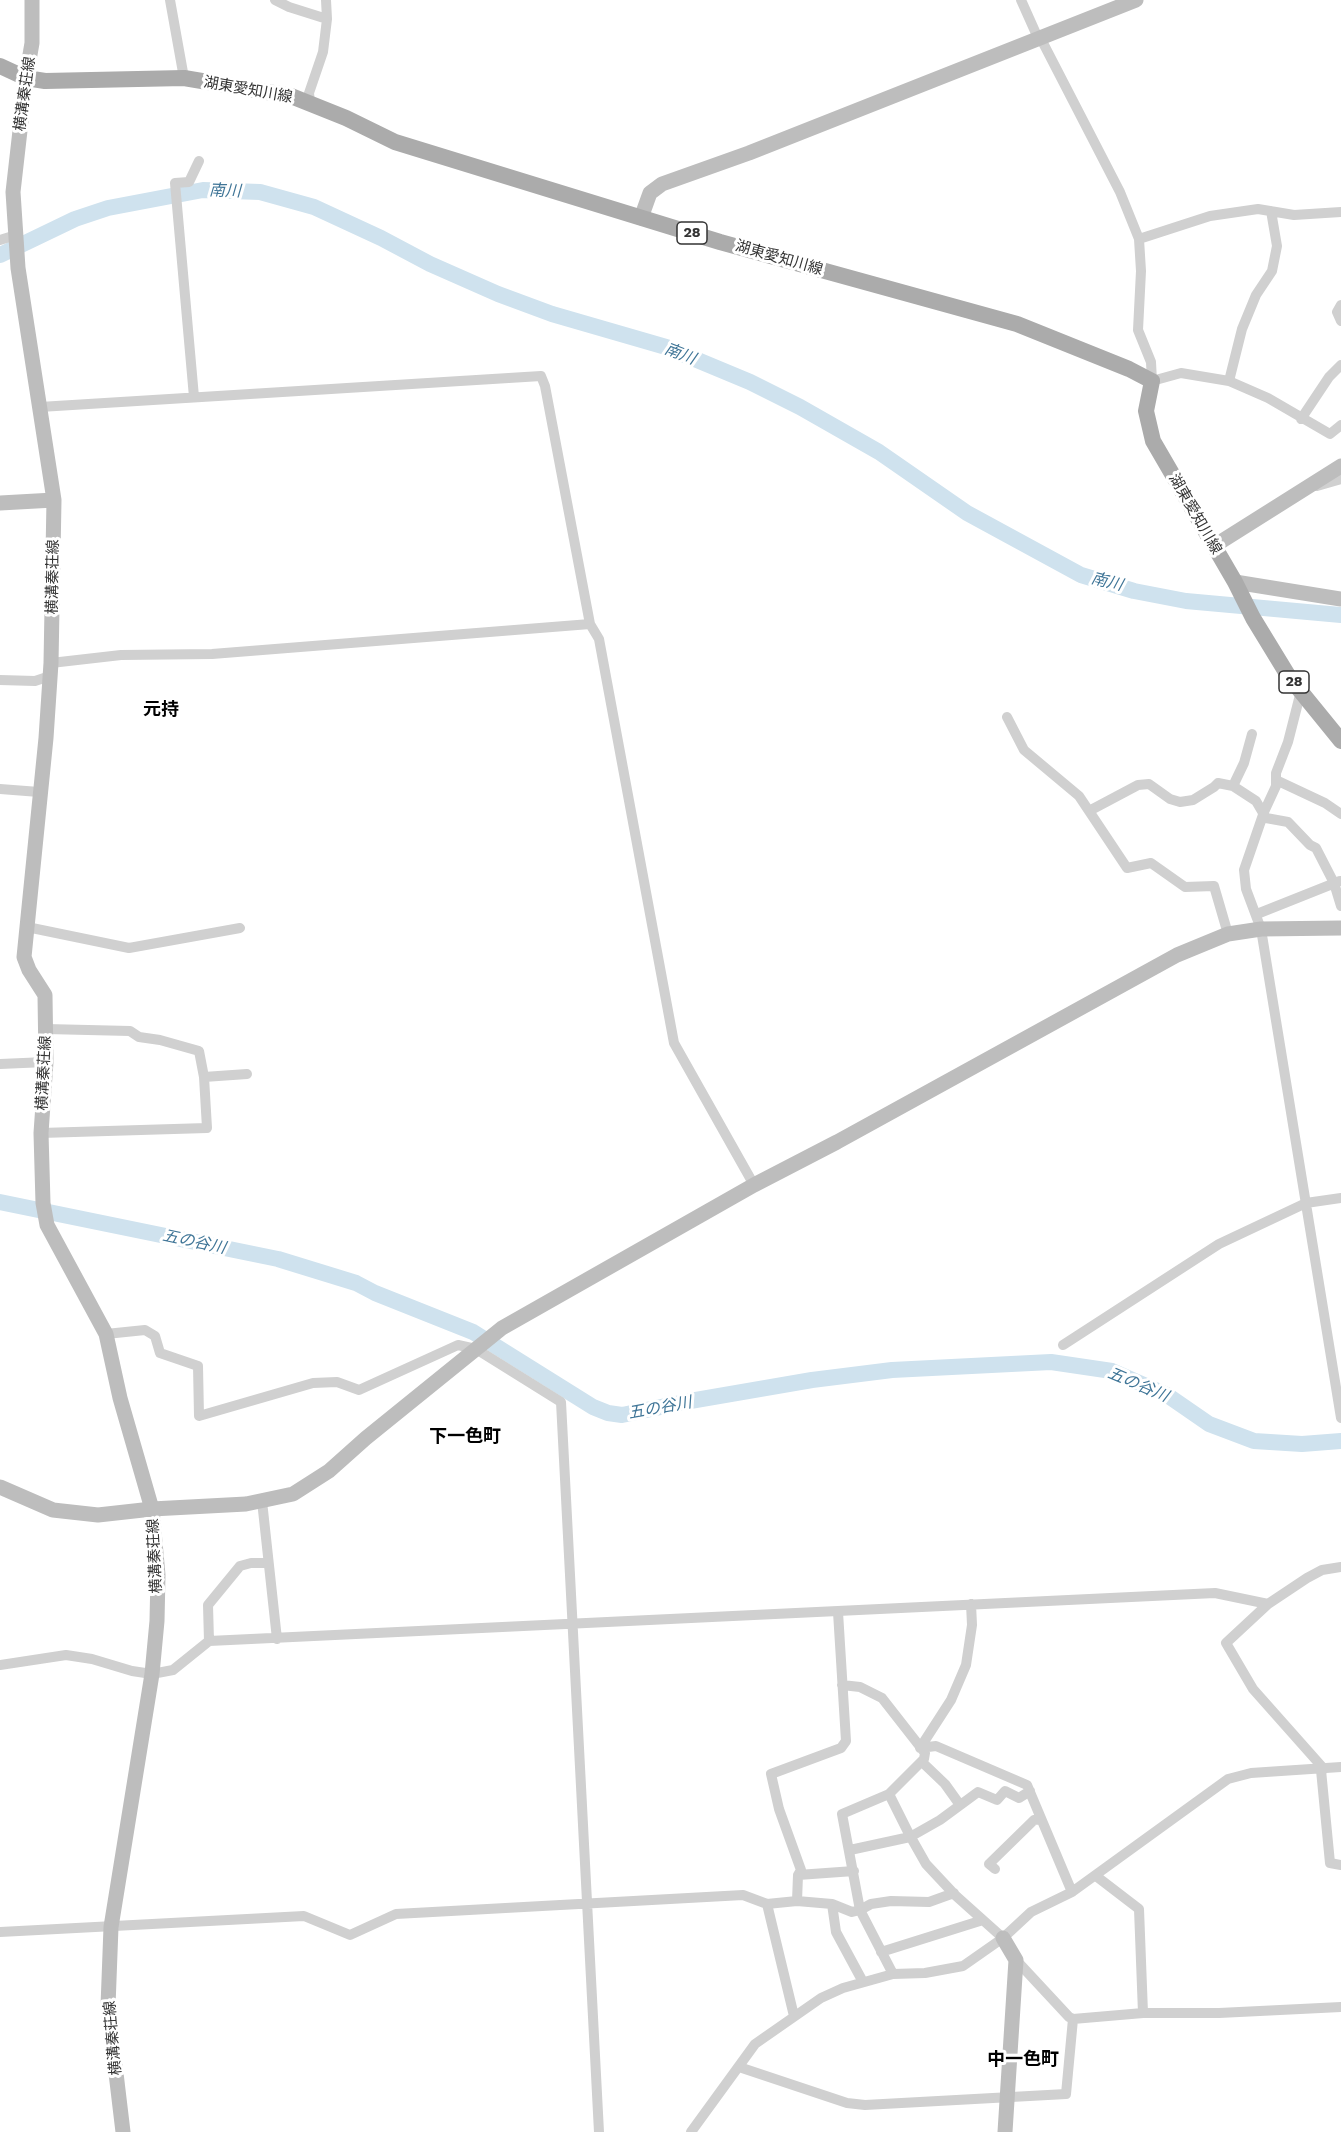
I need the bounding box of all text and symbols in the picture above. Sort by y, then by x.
street label: 横溝秦荘線 [11,56,39,132]
street label: 湖東愛知川線 [202,73,294,107]
water label: 南川 [209,181,241,201]
road number: 28 [677,222,707,244]
street label: 湖東愛知川線 [733,237,825,279]
water label: 南川 [662,339,698,369]
street label: 湖東愛知川線 [1165,471,1225,557]
street label: 横溝秦荘線 [43,539,63,615]
water label: 南川 [1089,569,1125,595]
road number: 28 [1279,671,1309,693]
district label: 元持 [143,699,179,721]
street label: 横溝秦荘線 [33,1035,55,1111]
water label: 五の谷川 [161,1226,227,1258]
water label: 五の谷川 [1105,1364,1171,1406]
water label: 五の谷川 [627,1393,693,1423]
district label: 下一色町 [429,1426,501,1448]
street label: 横溝秦荘線 [144,1518,166,1594]
street label: 横溝秦荘線 [101,2000,125,2076]
district label: 中一色町 [987,2049,1059,2071]

